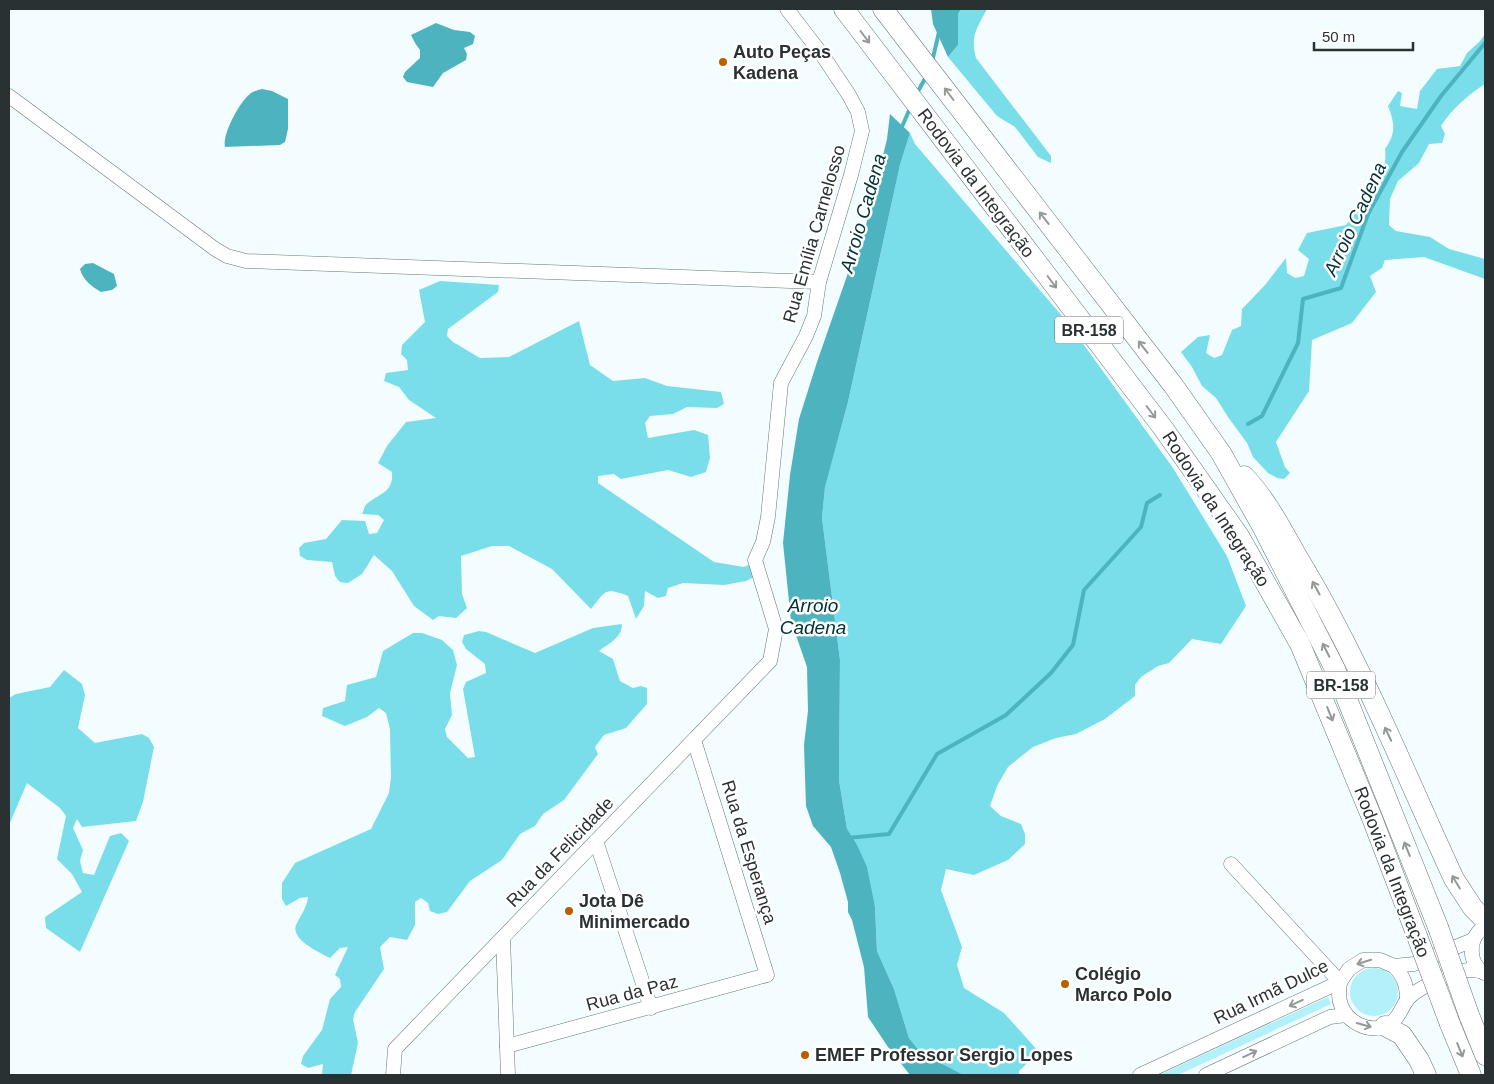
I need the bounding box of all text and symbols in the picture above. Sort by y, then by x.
scale bar [1314,20,1413,52]
text: 50 m [1322,28,1355,45]
one-way arrow [860,30,870,44]
place label: Auto Peças Kadena [733,42,831,83]
marker: Auto Peças Kadena [717,56,729,68]
one-way arrow [943,88,954,101]
street label: Rodovia da Integração [914,105,1038,261]
street label: Rua Emília Carnelosso [779,143,849,325]
water label: Arroio Cadena [836,151,890,276]
water label: Arroio Cadena [1319,159,1390,280]
one-way arrow [1038,212,1049,225]
one-way arrow [1047,276,1058,289]
road number: BR-158 [1055,316,1123,344]
one-way arrow [1138,340,1148,354]
one-way arrow [1146,405,1156,419]
street label: Rodovia da Integração [1158,428,1274,590]
one-way arrow [1311,582,1321,596]
water label: Arroio Cadena [780,595,846,638]
one-way arrow [1321,643,1330,658]
road number: BR-158 [1307,672,1375,698]
one-way arrow [1326,706,1335,721]
one-way arrow [1382,727,1392,742]
street label: Rua da Esperança [718,778,781,927]
street label: Rodovia da Integração [1350,784,1434,960]
street label: Rua da Felicidade [502,793,618,911]
one-way arrow [1401,842,1411,857]
one-way arrow [1451,875,1461,889]
place label: Jota Dê Minimercado [579,891,690,932]
marker: Jota Dê Minimercado [563,905,575,917]
street label: Rua Irmã Dulce [1210,956,1332,1028]
one-way arrow [1356,958,1372,968]
place label: Colégio Marco Polo [1075,964,1172,1005]
street label: Rua da Paz [584,971,680,1015]
marker: Colégio Marco Polo [1059,978,1071,990]
one-way arrow [1289,999,1304,1009]
one-way arrow [1356,1021,1372,1031]
one-way arrow [1457,1042,1466,1057]
place label: EMEF Professor Sergio Lopes [815,1045,1073,1065]
marker: EMEF Professor Sergio Lopes [799,1049,811,1061]
one-way arrow [1242,1049,1257,1059]

